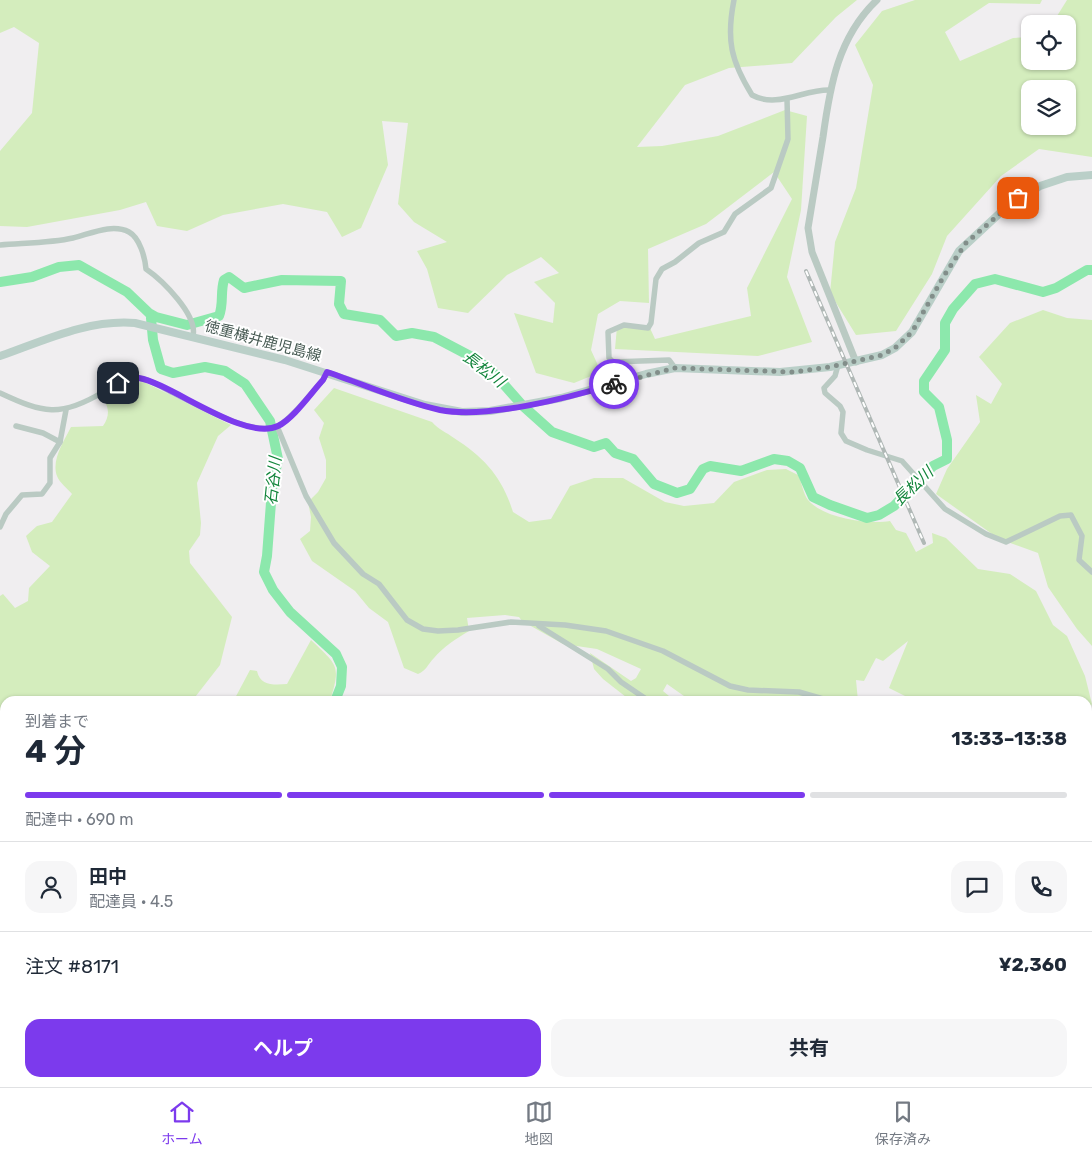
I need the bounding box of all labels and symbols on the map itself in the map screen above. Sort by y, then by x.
pin [997,177,1039,219]
street label: 徳重横井鹿児島線 [203,317,323,365]
water label: 長松川 [459,347,510,392]
courier [589,359,639,409]
pin [97,362,139,404]
water label: 石谷川 [261,454,285,506]
water label: 長松川 [889,461,938,509]

